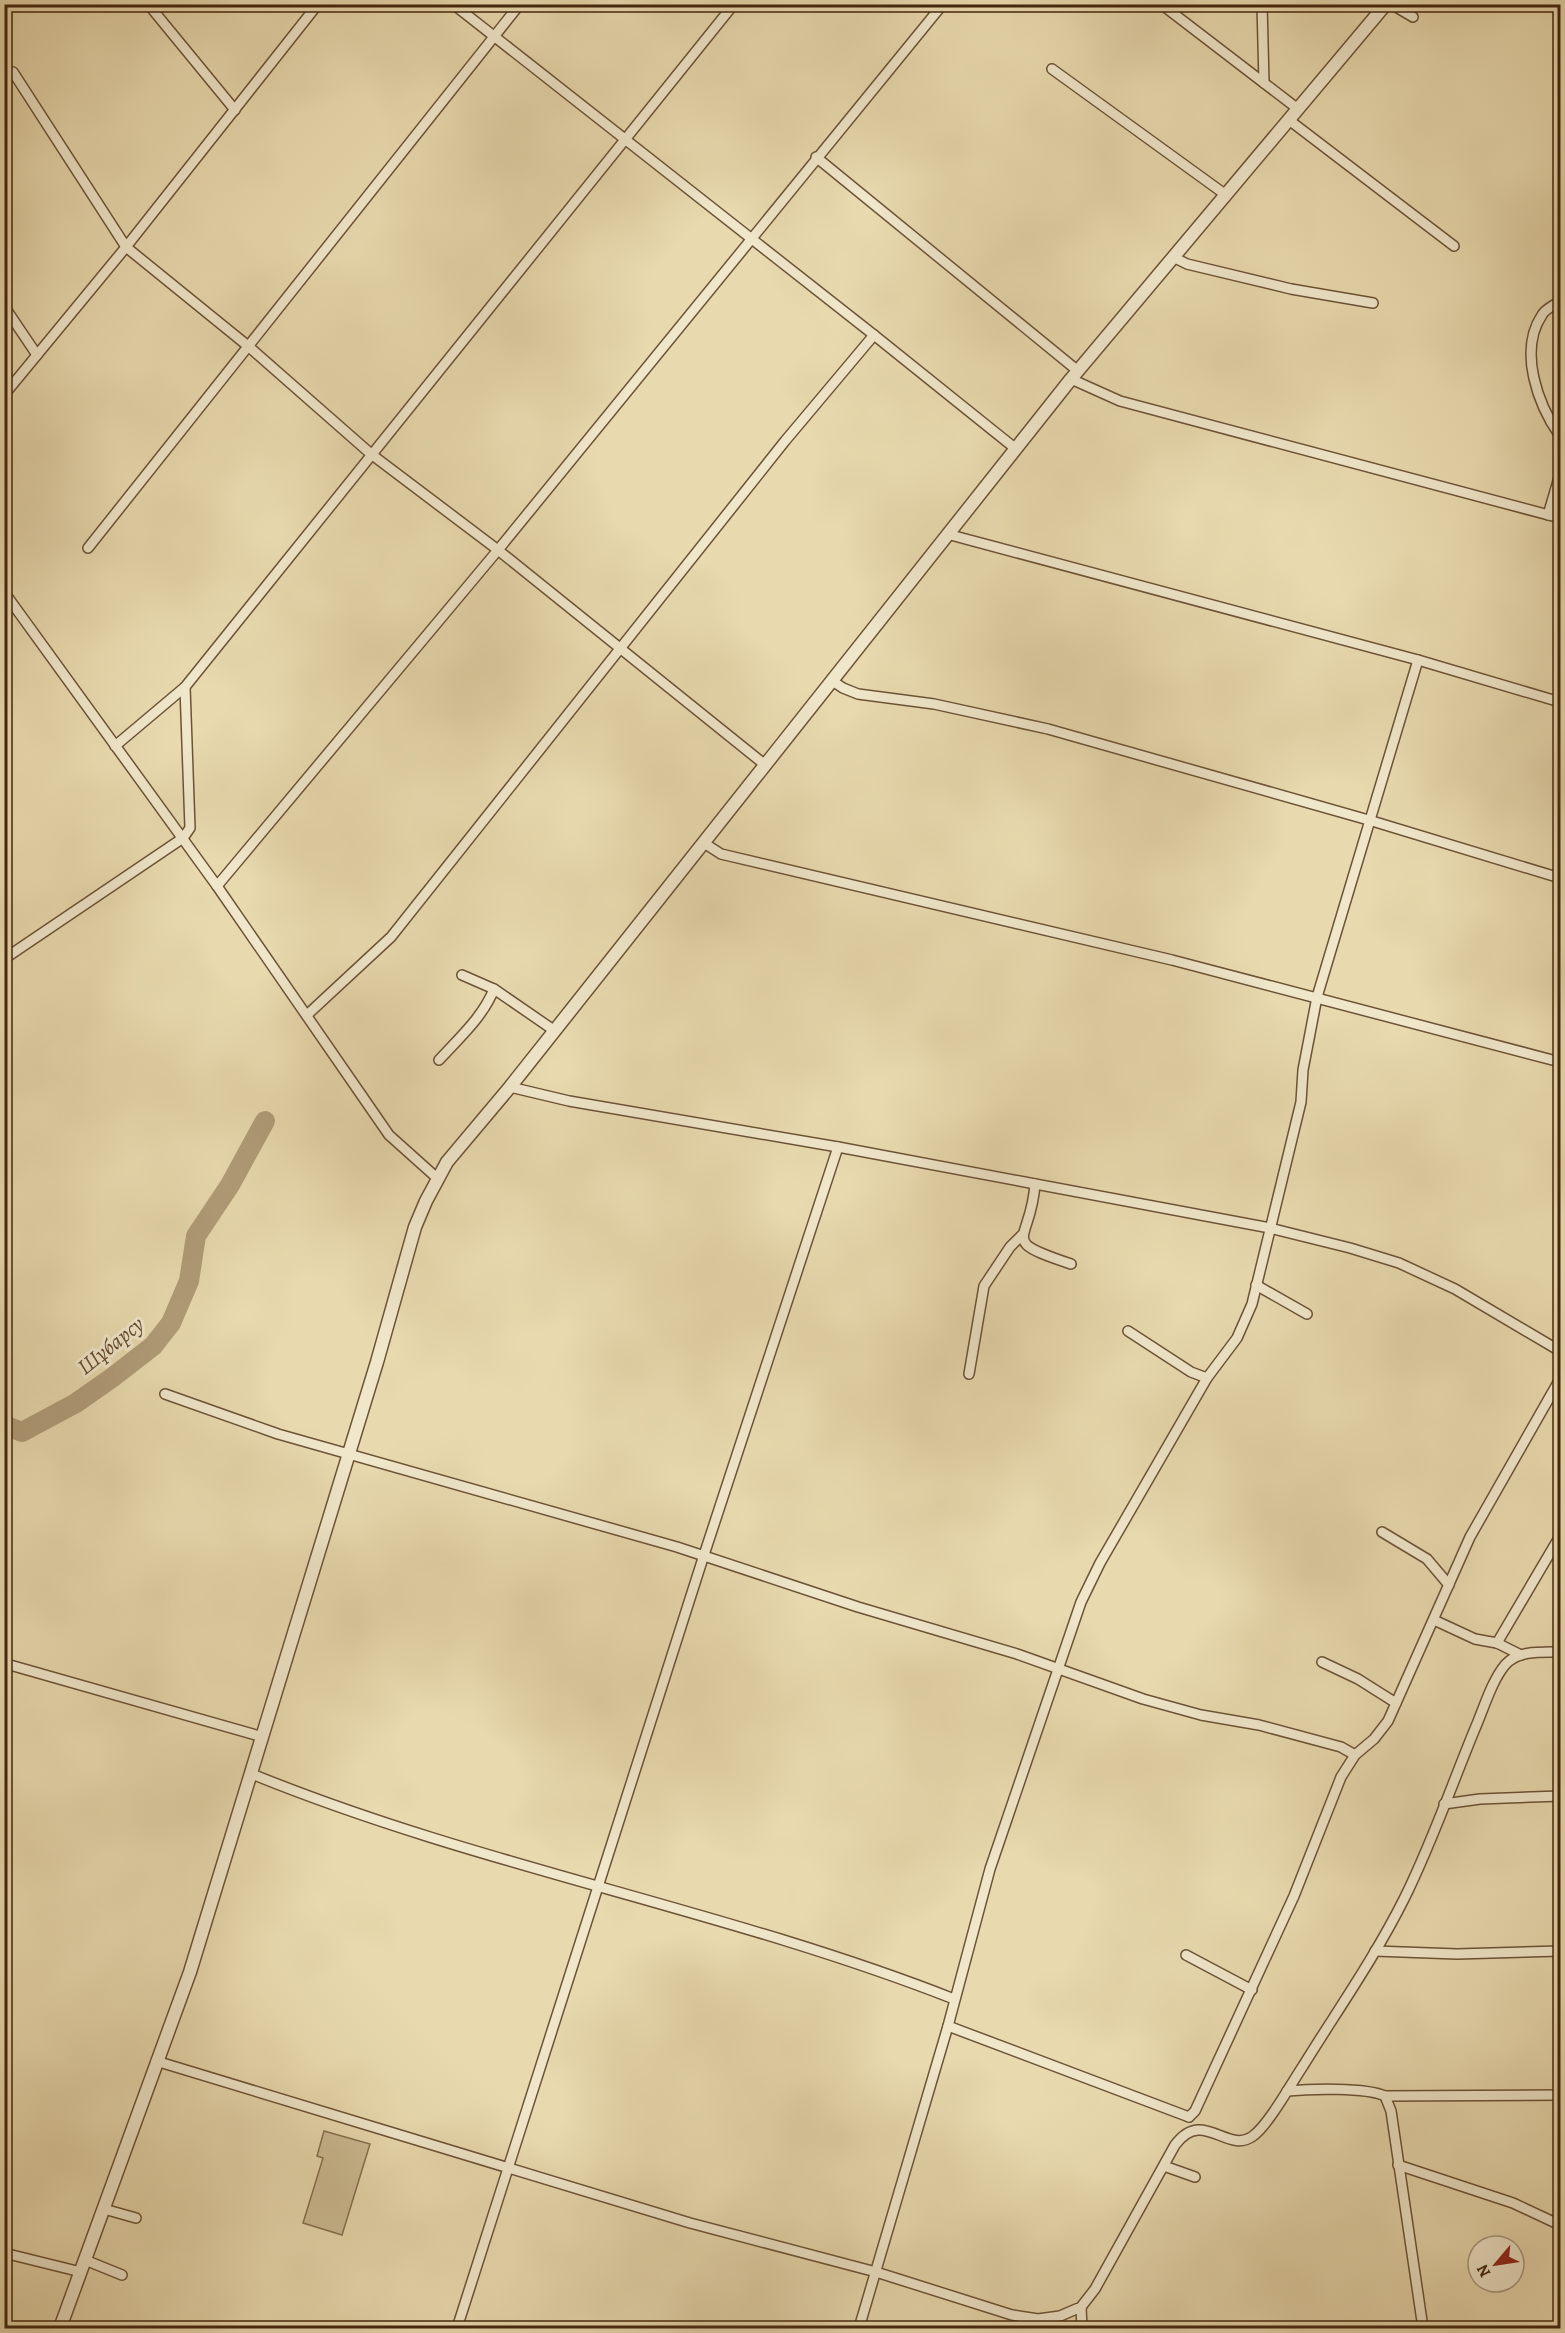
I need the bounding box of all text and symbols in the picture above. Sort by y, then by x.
water label: Шұбарсу [71,1310,150,1382]
north arrow [1466,2234,1526,2294]
text: N [1471,2260,1496,2281]

